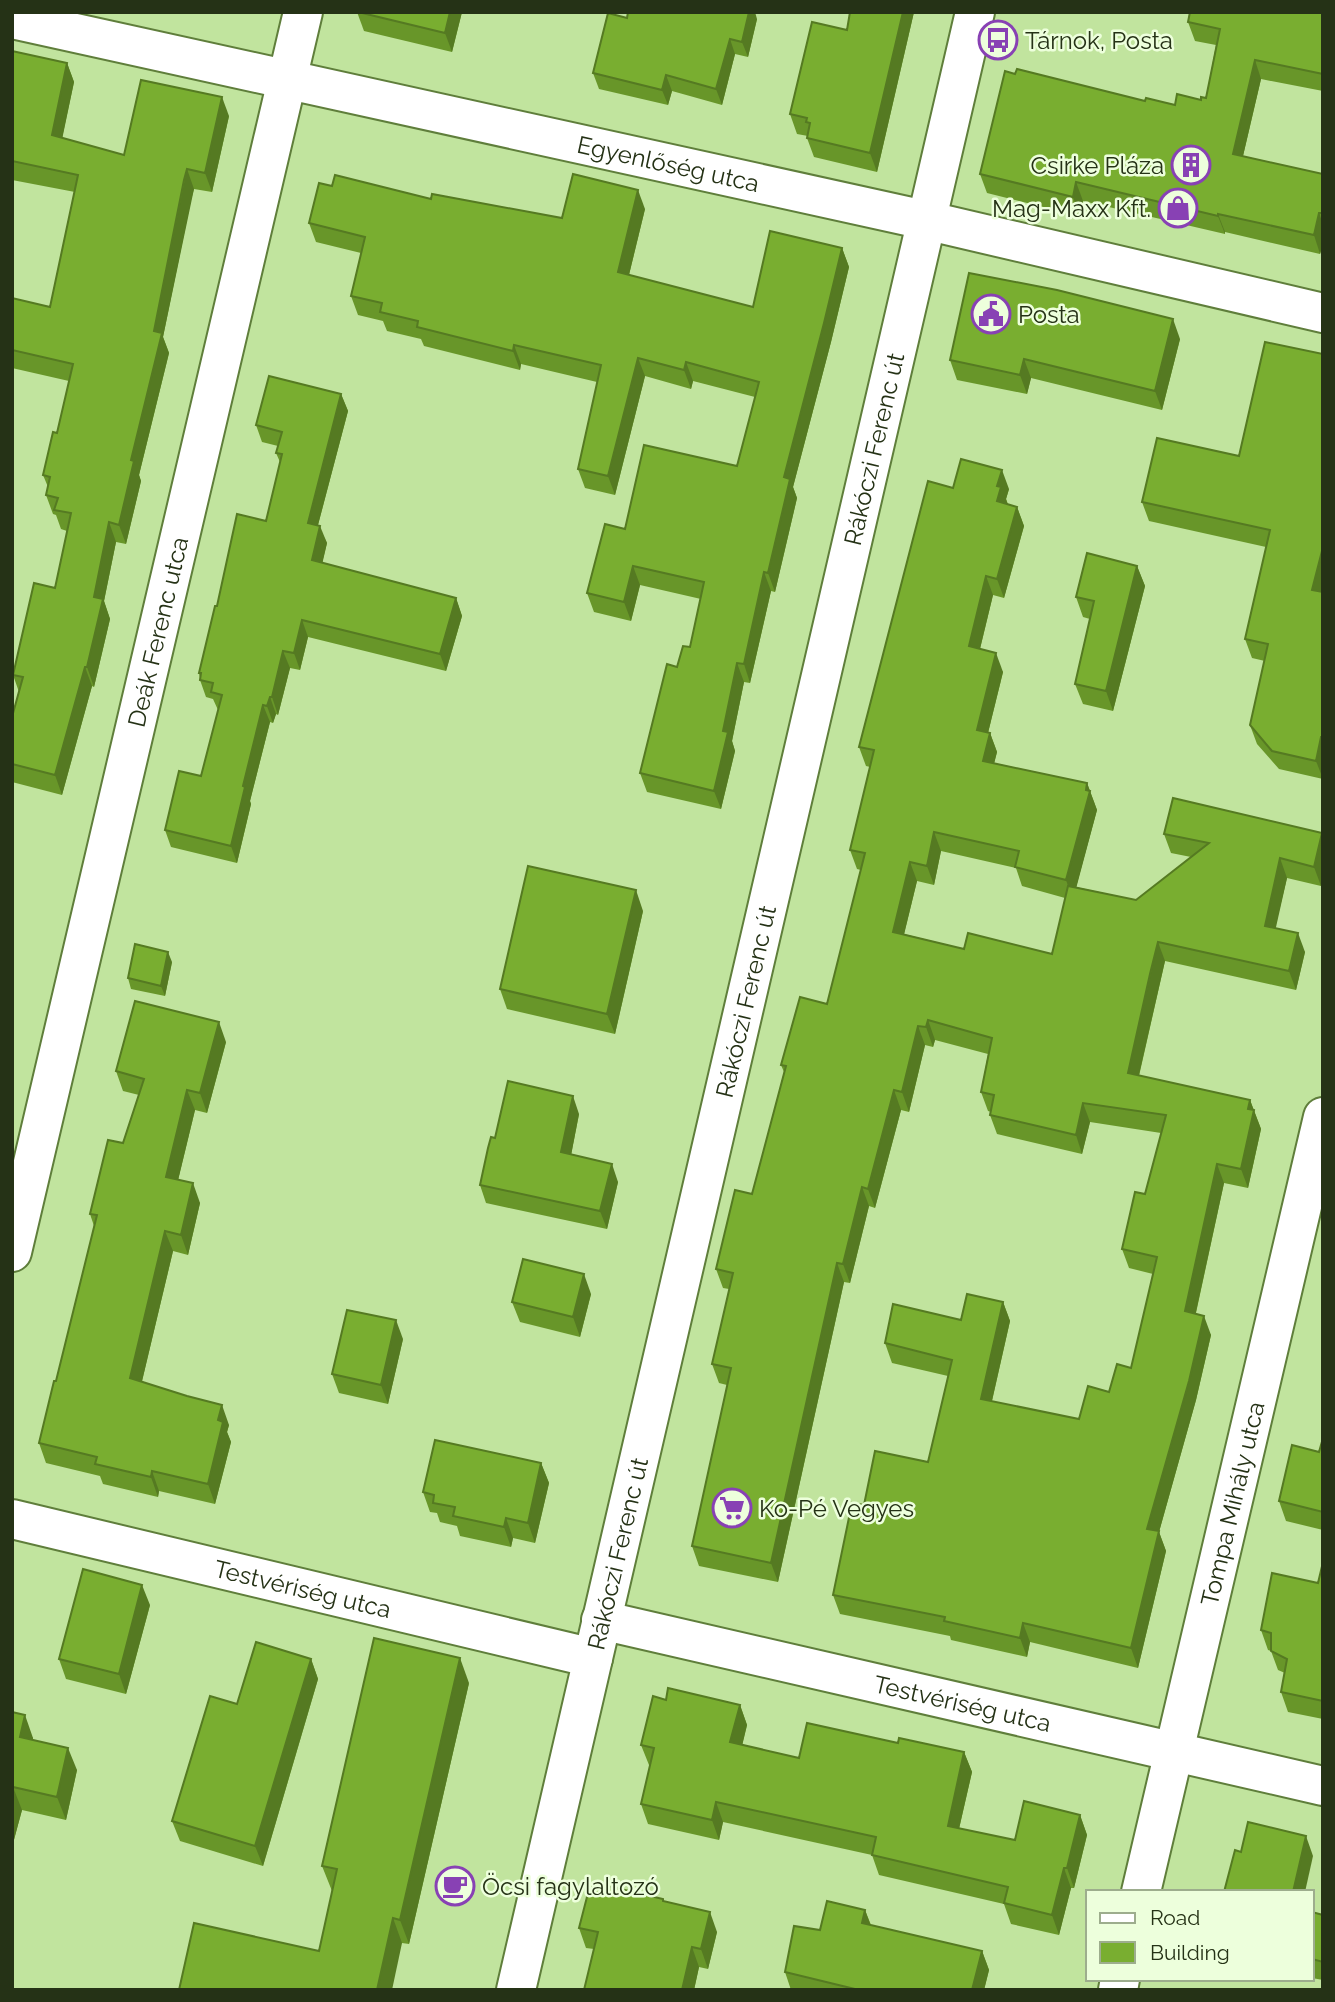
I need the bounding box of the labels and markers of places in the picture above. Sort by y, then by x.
bus stop icon: Tárnok, Posta [977,19,1019,61]
place label: Tárnok, Posta [1025,26,1173,55]
building icon: Csirke Pláza [1170,144,1212,186]
place label: Csirke Pláza [1031,151,1164,180]
shop icon: Mag-Maxx Kft. [1157,187,1199,229]
place label: Mag-Maxx Kft. [992,194,1151,223]
public building icon: Posta [970,293,1012,335]
place label: Posta [1018,300,1080,329]
supermarket icon: Ko-Pé Vegyes [711,1487,753,1529]
place label: Ko-Pé Vegyes [759,1494,914,1523]
cafe icon: Öcsi fagylaltozó [434,1865,476,1907]
place label: Öcsi fagylaltozó [482,1872,659,1901]

